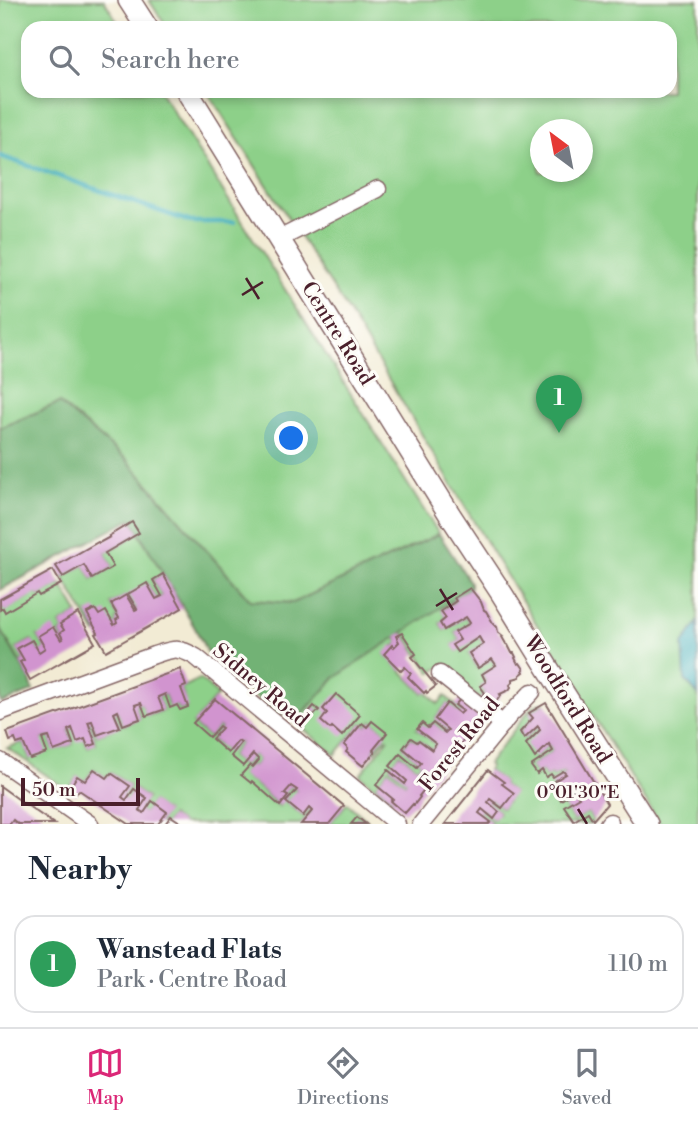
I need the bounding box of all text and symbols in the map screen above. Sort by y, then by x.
search box [21,21,677,98]
icon: search [45,41,83,79]
text: Search here [101,44,240,76]
north arrow [530,119,593,182]
street label: Centre Road [295,277,379,390]
pin: 1 [536,375,582,433]
your location [274,421,308,455]
street label: Woodford Road [517,630,617,768]
street label: Sidney Road [207,638,314,733]
street label: Forest Road [414,692,506,797]
scale bar [21,775,140,807]
text: 50 m [32,778,76,802]
text: 0°01'30"E [536,781,620,804]
text: Nearby [28,851,132,889]
text: Wanstead Flats [97,934,282,966]
text: 1 [47,950,59,978]
text: 110 m [608,950,668,978]
text: Park · Centre Road [97,966,287,994]
tab: Map [86,1044,124,1110]
tab: Directions [297,1044,389,1110]
tab: Saved [562,1044,612,1110]

